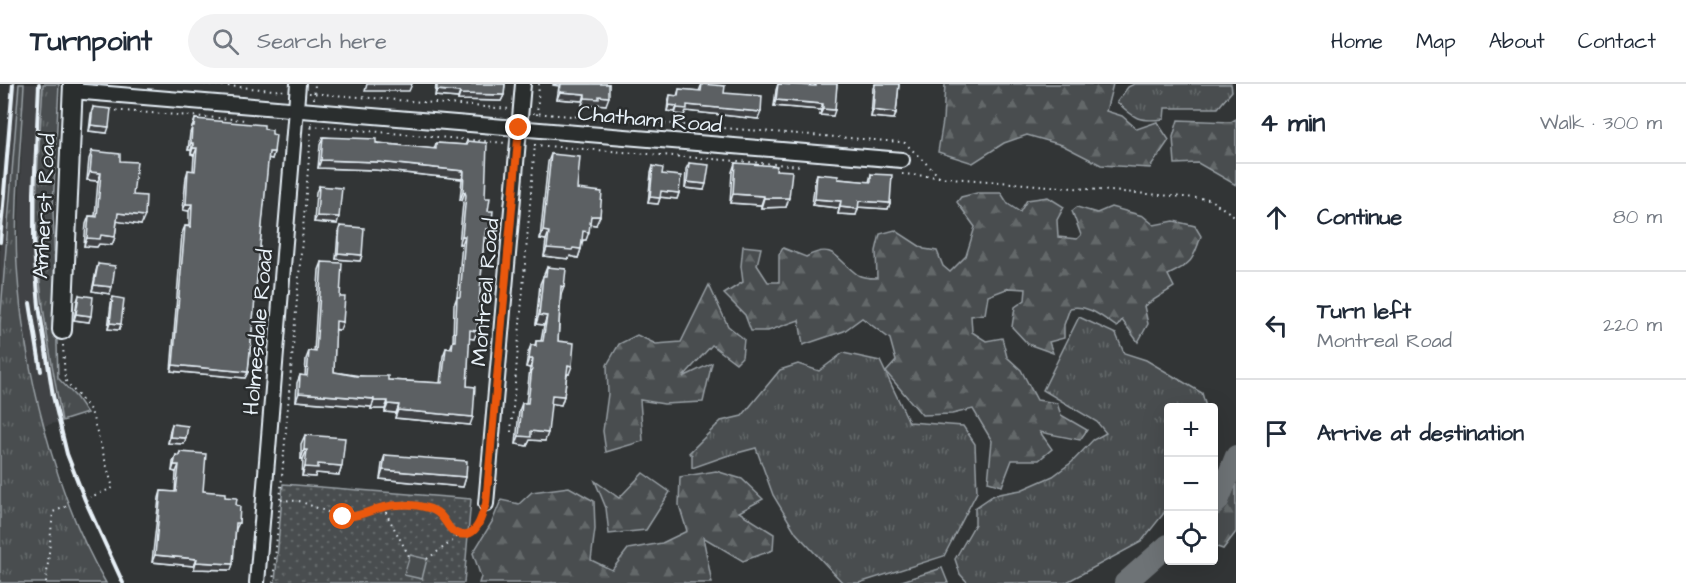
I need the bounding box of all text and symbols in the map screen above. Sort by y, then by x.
search box [188,14,608,68]
text: Turnpoint [30,22,152,61]
icon: search [209,25,242,58]
text: Search here [257,26,387,57]
text: Home [1331,27,1383,56]
text: Map [1416,27,1456,56]
text: About [1489,27,1545,56]
text: Contact [1578,27,1656,56]
street label: Chatham Road [576,98,723,141]
text: 4 min [1260,105,1325,141]
text: Walk · 300 m [1540,109,1662,137]
route end [505,114,531,140]
street label: Amherst Road [25,133,64,280]
icon: ahead [1260,201,1293,234]
text: Continue [1317,202,1402,233]
text: 80 m [1613,203,1662,231]
street label: Montreal Road [464,217,507,367]
street label: Holmesdale Road [236,248,281,416]
text: Turn left [1317,296,1411,327]
icon: left [1260,309,1293,342]
text: 220 m [1603,311,1662,339]
text: Montreal Road [1317,327,1452,355]
map controls [1164,403,1218,565]
button: + [1164,403,1218,457]
icon: arrive [1260,417,1293,450]
text: Arrive at destination [1317,418,1524,449]
button: − [1164,457,1218,511]
route start [329,503,355,529]
button: locate [1164,511,1218,565]

